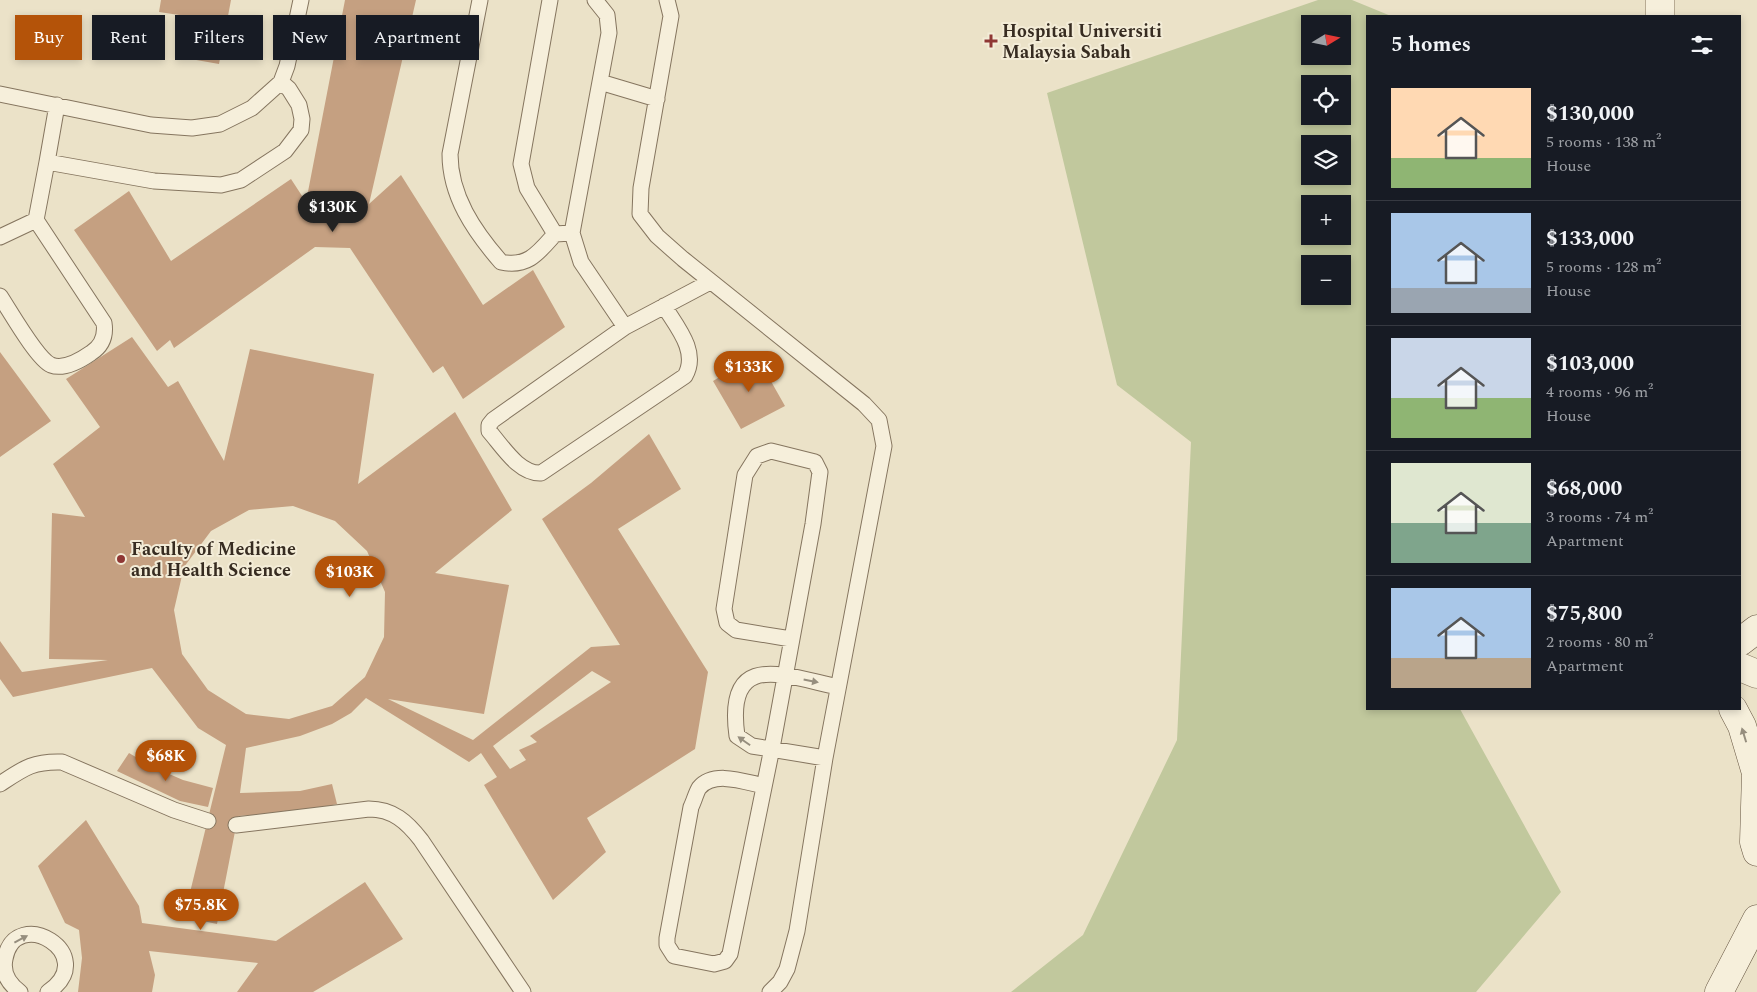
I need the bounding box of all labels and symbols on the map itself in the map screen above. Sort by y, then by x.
north arrow [1301,15,1351,65]
place label: Hospital Universiti Malaysia Sabah [1002,18,1162,66]
marker: Hospital Universiti Malaysia Sabah [984,34,998,48]
pin: $130K [298,190,368,233]
pin: $133K [714,350,784,393]
place label: Faculty of Medicine and Health Science [131,536,296,584]
marker: Faculty of Medicine and Health Science [115,553,127,565]
pin: $103K [315,556,385,598]
one-way arrow [804,678,820,686]
one-way arrow [1740,728,1748,743]
one-way arrow [738,736,751,746]
pin: $68K [136,740,196,782]
pin: $75.8K [160,888,242,931]
one-way arrow [13,935,28,943]

